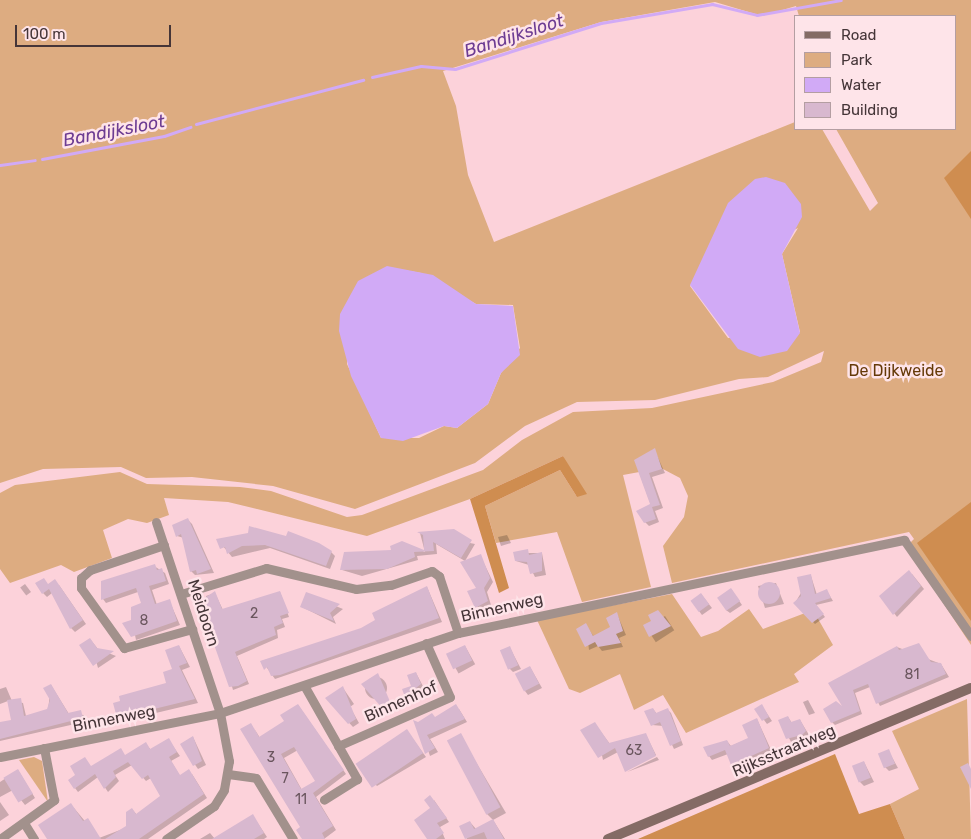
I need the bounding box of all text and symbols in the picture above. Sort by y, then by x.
water label: Bandijksloot [461,10,567,62]
scale bar [18,15,174,47]
legend [794,15,956,130]
text: 100 m [23,25,65,43]
text: Road [841,26,877,44]
text: Park [841,51,872,69]
text: Water [841,76,881,94]
text: Building [841,101,898,119]
water label: Bandijksloot [61,111,167,151]
park label: De Dijkweide [848,361,944,381]
street label: Meidoorn [183,577,223,649]
street label: Binnenweg [459,589,545,627]
house number: 2 [250,606,258,622]
house number: 8 [140,613,148,629]
house number: 81 [905,667,919,683]
street label: Binnenhof [362,677,440,727]
street label: Binnenweg [71,702,157,736]
street label: Rijksstraatweg [730,721,838,781]
house number: 63 [626,743,642,759]
house number: 3 [267,750,275,766]
house number: 7 [281,771,289,787]
house number: 11 [295,792,307,808]

